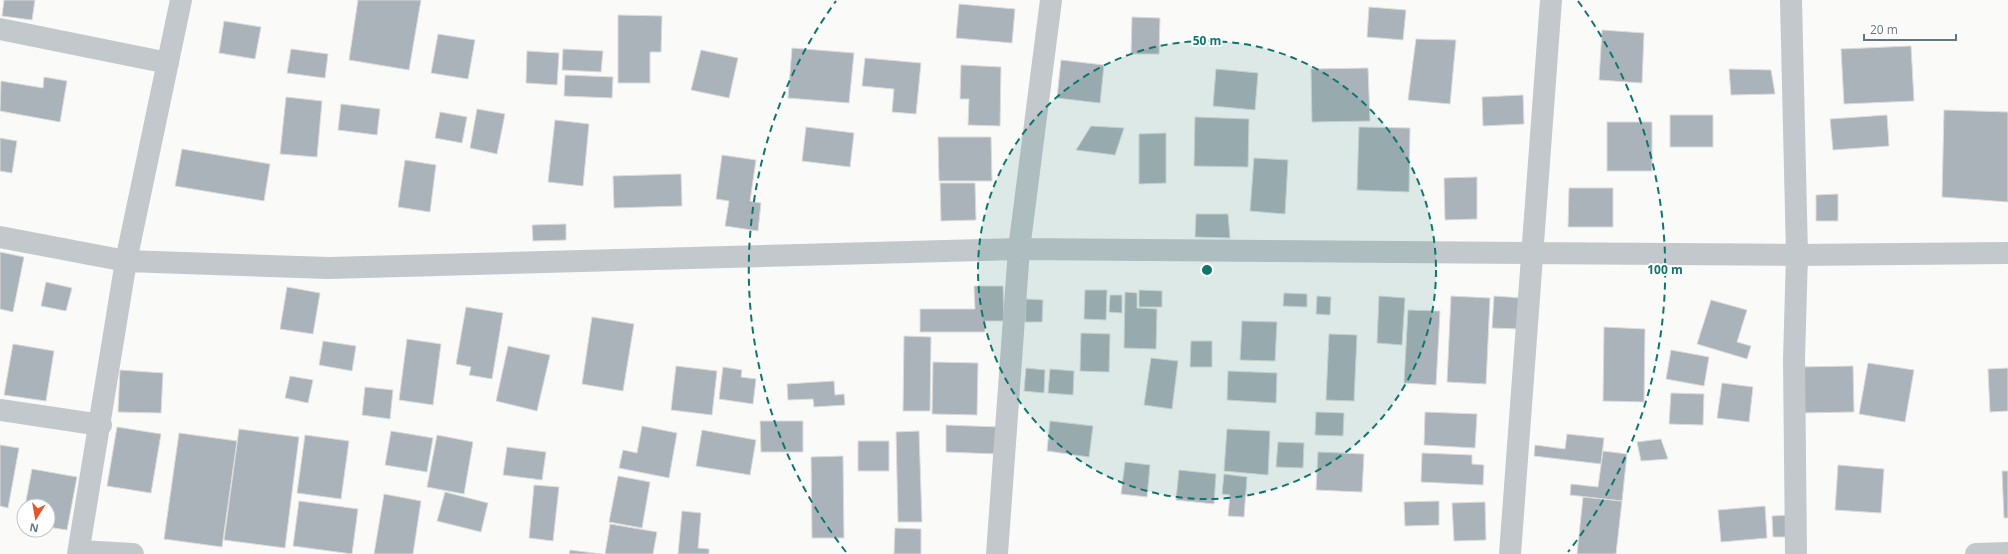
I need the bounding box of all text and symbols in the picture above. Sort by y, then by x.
scale bar [1864,16,1956,42]
text: 20 m [1870,21,1898,38]
text: 50 m [1193,32,1221,49]
text: 100 m [1647,261,1683,278]
centre of rings [1200,263,1214,277]
north arrow [16,498,56,538]
text: N [28,520,40,537]

